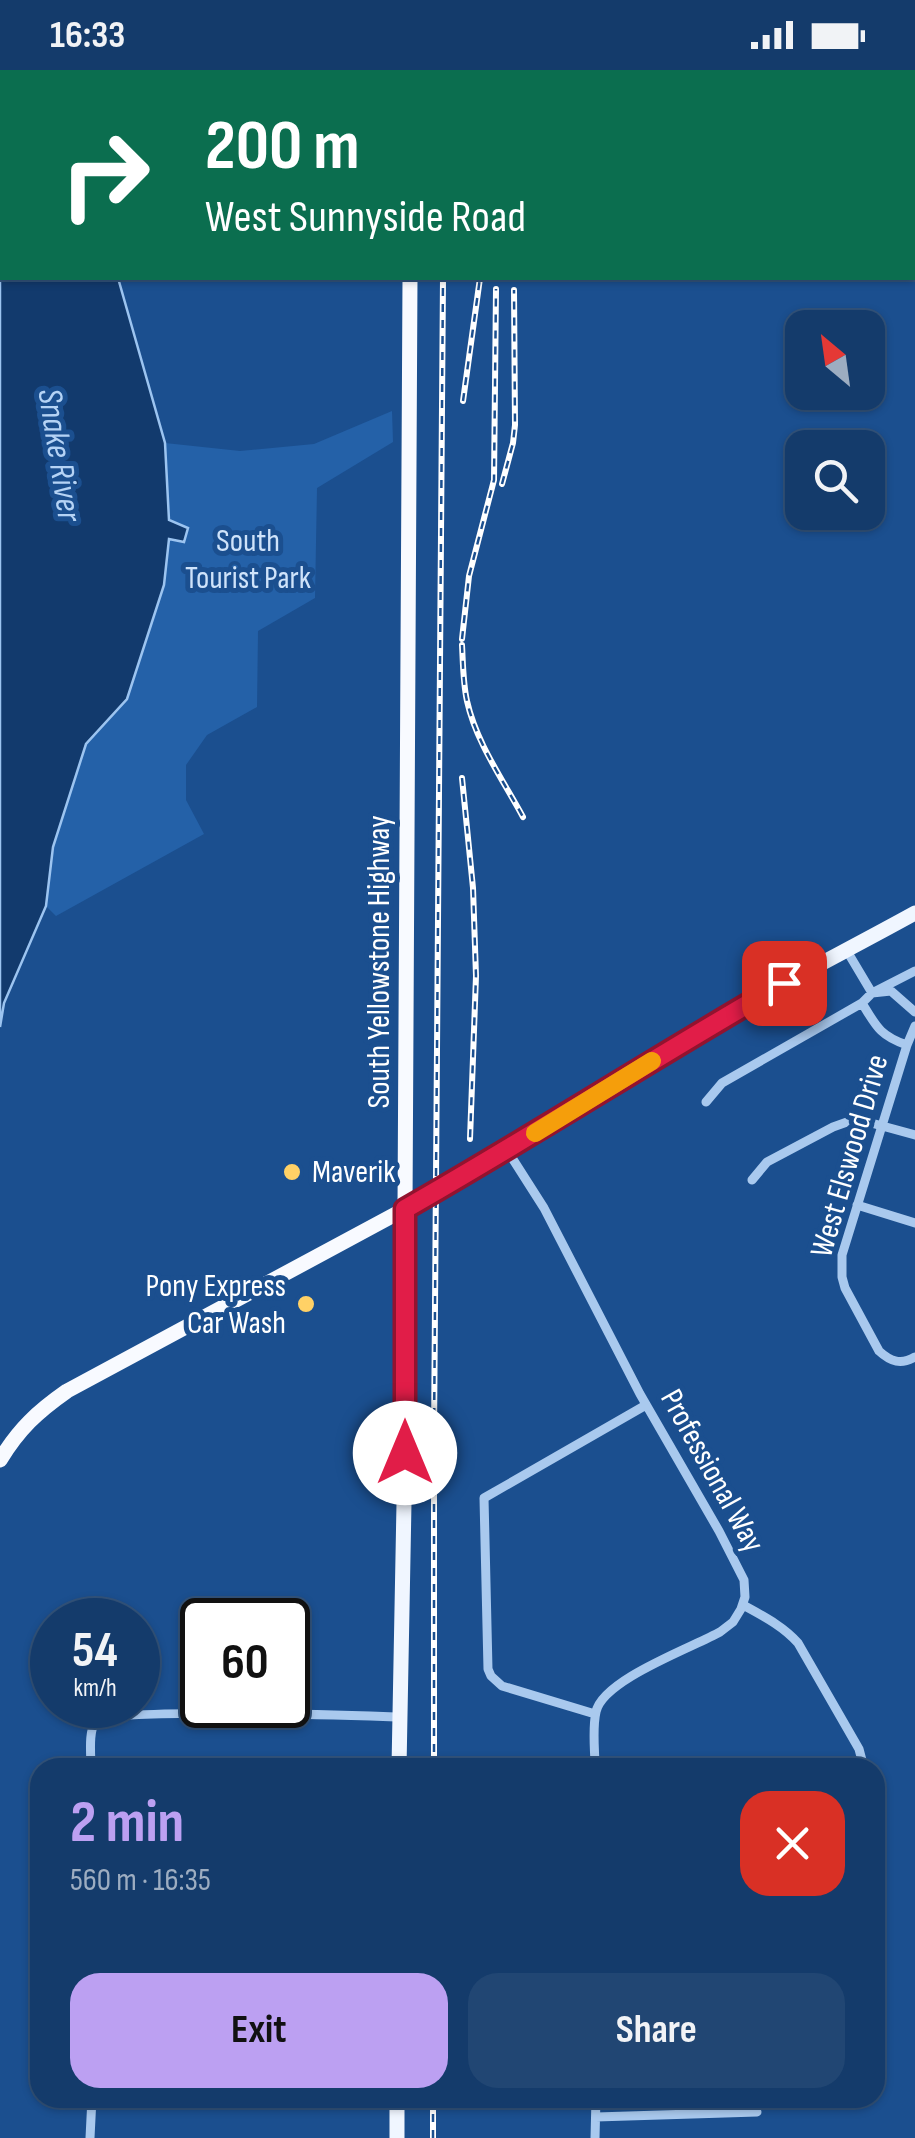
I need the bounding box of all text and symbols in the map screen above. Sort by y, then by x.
text: 16:33 [50,13,125,58]
text: 200 m [205,105,360,189]
icon: right [40,110,170,240]
text: West Sunnyside Road [205,190,526,245]
north arrow [785,310,885,410]
map controls [785,310,885,530]
water label: Snake River [27,386,91,526]
button: search [785,430,885,530]
park label: South Tourist Park [185,522,311,598]
street label: South Yellowstone Highway [360,815,399,1109]
pin [742,941,827,1026]
icon: arrive [757,956,812,1011]
street label: West Elswood Drive [802,1050,898,1262]
place label: Maverik [312,1153,395,1192]
marker: Maverik [281,1161,303,1183]
place label: Pony Express Car Wash [146,1267,286,1343]
marker: Pony Express Car Wash [295,1293,317,1315]
street label: Professional Way [651,1383,773,1559]
position arrow [353,1401,457,1505]
speed limit sign: 60 [180,1598,310,1728]
text: 54 [72,1621,118,1681]
text: km/h [73,1673,117,1704]
text: 2 min [70,1787,184,1859]
button: close [740,1791,845,1896]
text: 560 m · 16:35 [70,1861,211,1900]
button: Exit [70,1973,448,2088]
button: Share [468,1973,845,2088]

